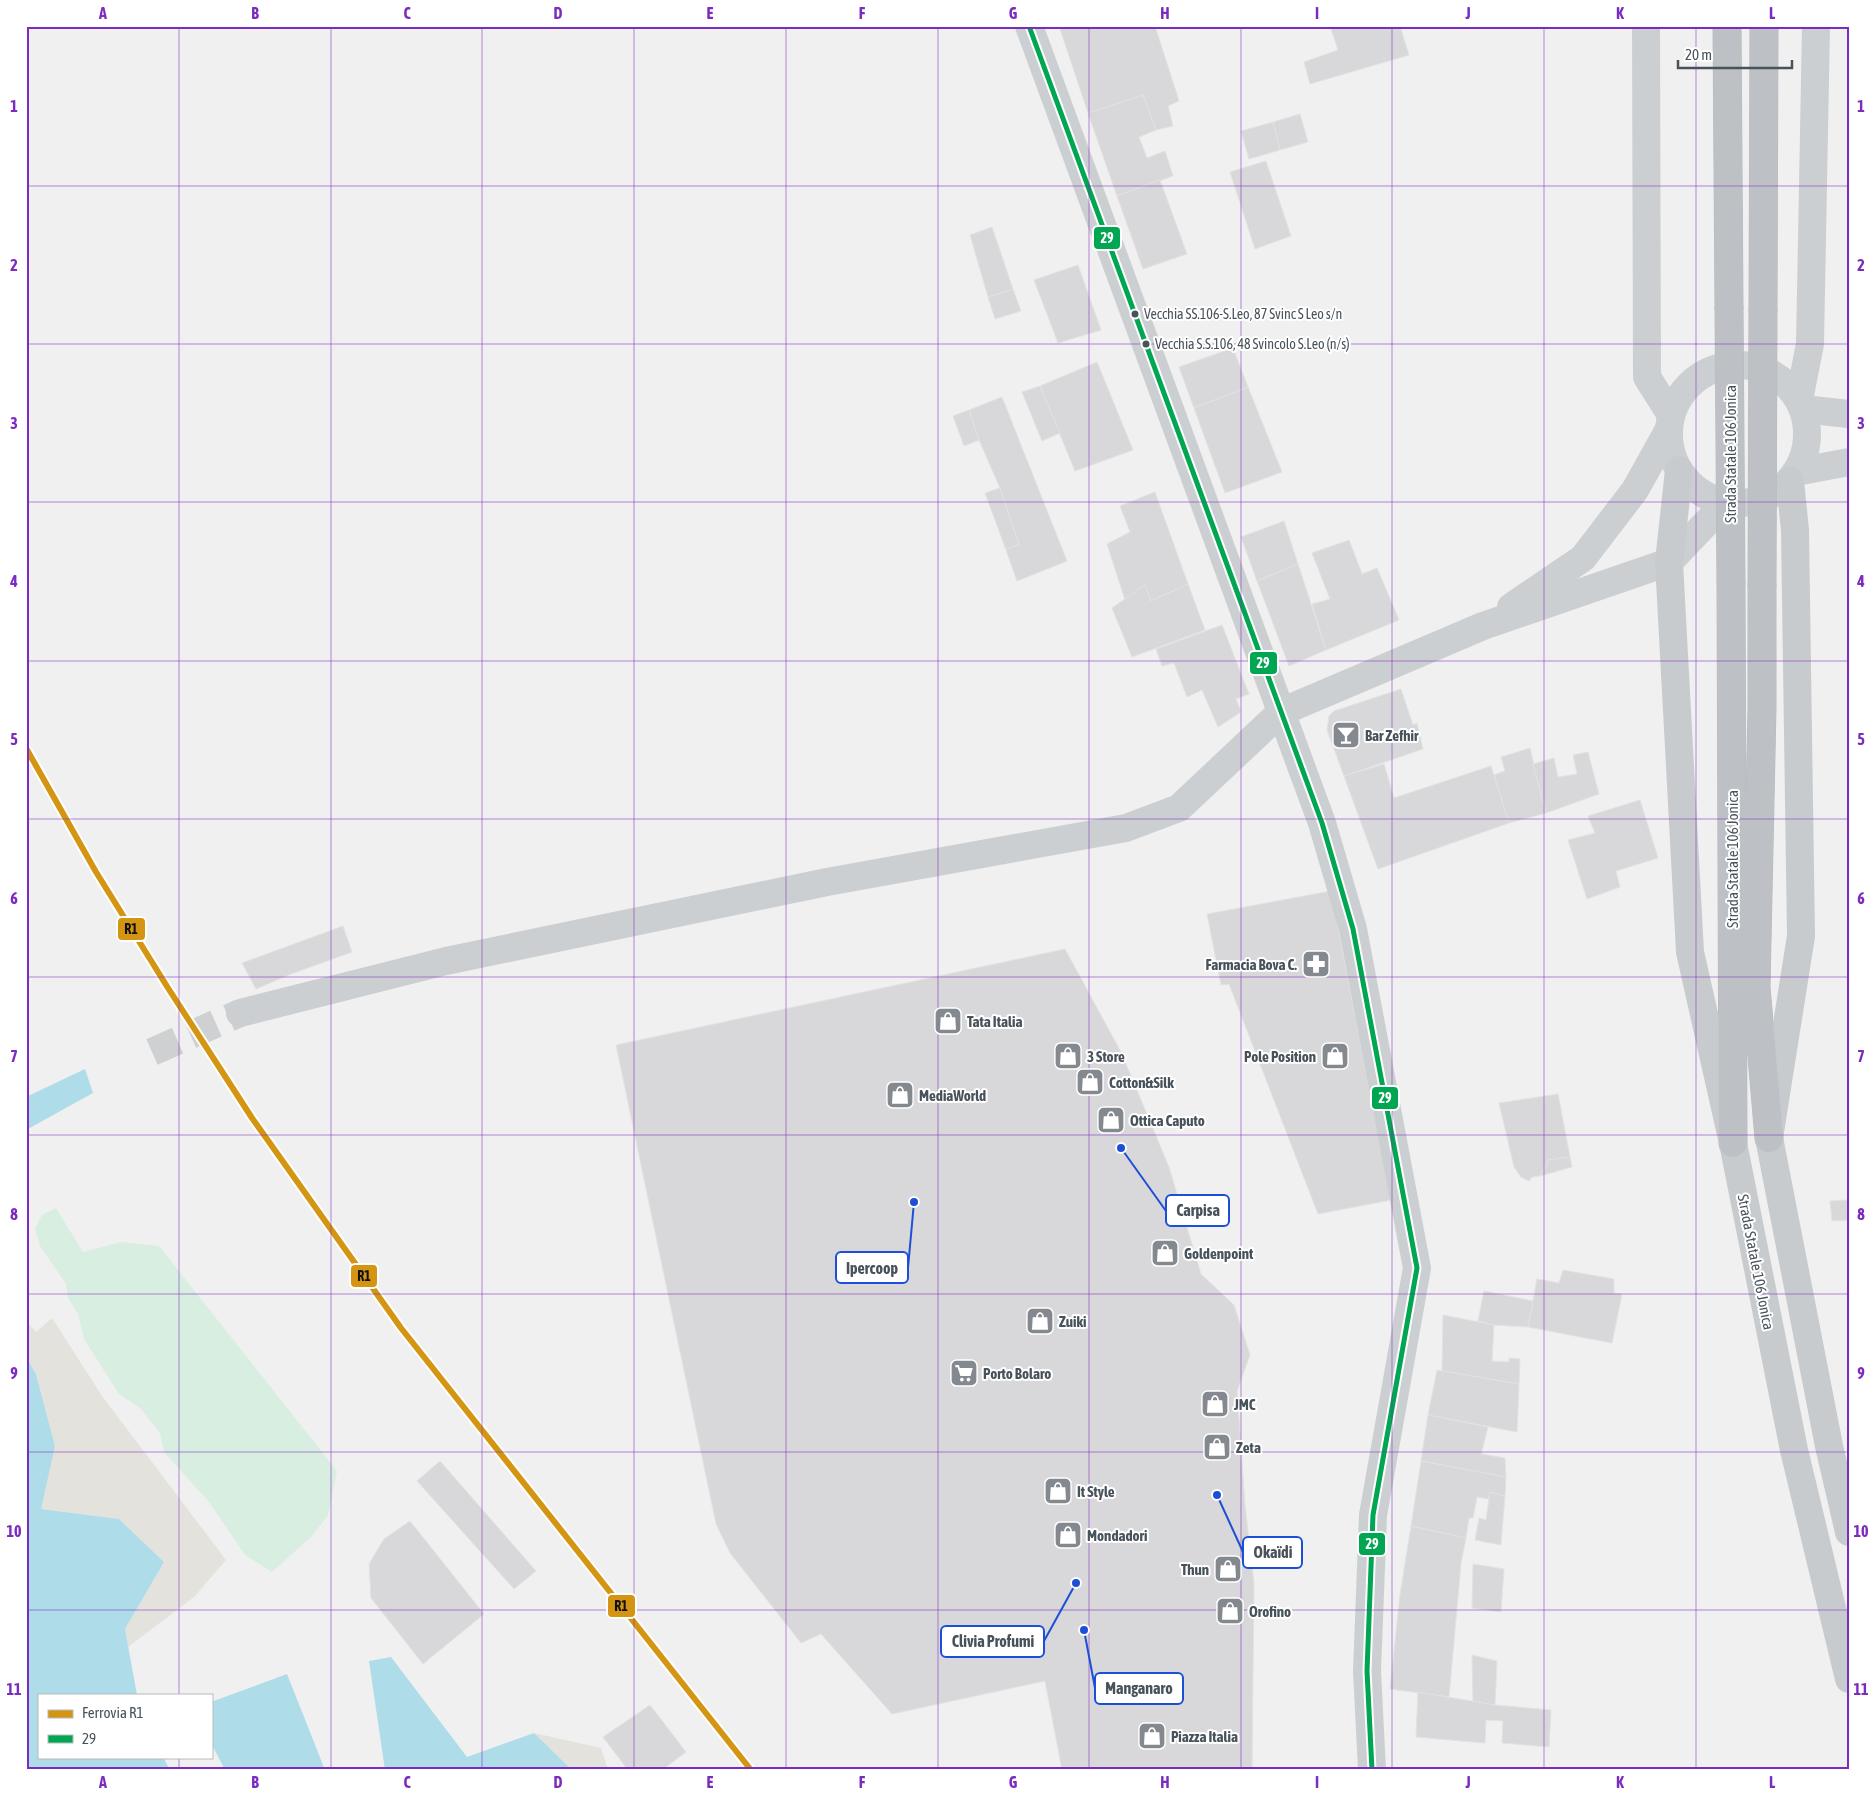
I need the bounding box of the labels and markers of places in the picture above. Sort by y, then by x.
place label: Vecchia SS.106-S.Leo, 87 Svinc S Leo s/n [1144,306,1342,322]
marker: Vecchia SS.106-S.Leo, 87 Svinc S Leo s/n [1130,309,1140,319]
place label: Vecchia S.S.106, 48 Svincolo S.Leo (n/s) [1155,336,1350,352]
marker: Vecchia S.S.106, 48 Svincolo S.Leo (n/s) [1141,339,1151,349]
bar icon: Bar Zefhir [1331,720,1361,750]
place label: Bar Zefhir [1365,727,1419,744]
pharmacy icon: Farmacia Bova C. [1301,949,1331,979]
place label: Farmacia Bova C. [1206,956,1297,973]
shop icon: Tata Italia [933,1006,963,1036]
place label: Tata Italia [967,1013,1022,1030]
shop icon: 3 Store [1053,1041,1083,1071]
shop icon: Pole Position [1320,1041,1350,1071]
place label: 3 Store [1087,1048,1125,1065]
place label: Pole Position [1244,1048,1316,1065]
shop icon: Cotton&Silk [1075,1067,1105,1097]
place label: Cotton&Silk [1109,1074,1174,1091]
shop icon: MediaWorld [885,1080,915,1110]
place label: MediaWorld [919,1087,986,1104]
shop icon: Ottica Caputo [1096,1105,1126,1135]
place label: Ottica Caputo [1130,1112,1205,1129]
callout: Carpisa [1166,1195,1229,1226]
shop icon: Goldenpoint [1150,1238,1180,1268]
place label: Goldenpoint [1184,1245,1254,1262]
callout: Ipercoop [836,1252,908,1283]
shop icon: Zuiki [1025,1306,1055,1336]
place label: Zuiki [1059,1313,1086,1330]
supermarket icon: Porto Bolaro [949,1358,979,1388]
place label: Porto Bolaro [983,1365,1051,1382]
shop icon: JMC [1200,1389,1230,1419]
place label: JMC [1233,1396,1256,1413]
shop icon: Zeta [1202,1432,1232,1462]
place label: Zeta [1236,1439,1261,1456]
shop icon: It Style [1043,1476,1073,1506]
place label: It Style [1077,1483,1115,1500]
shop icon: Mondadori [1053,1520,1083,1550]
place label: Mondadori [1087,1527,1148,1544]
callout: Okaïdi [1243,1537,1302,1568]
shop icon: Thun [1213,1554,1243,1584]
place label: Thun [1181,1561,1209,1578]
shop icon: Orofino [1215,1596,1245,1626]
place label: Orofino [1249,1603,1291,1620]
callout: Clivia Profumi [941,1626,1044,1657]
callout: Manganaro [1095,1673,1183,1704]
shop icon: Piazza Italia [1137,1721,1167,1751]
place label: Piazza Italia [1171,1728,1238,1745]

